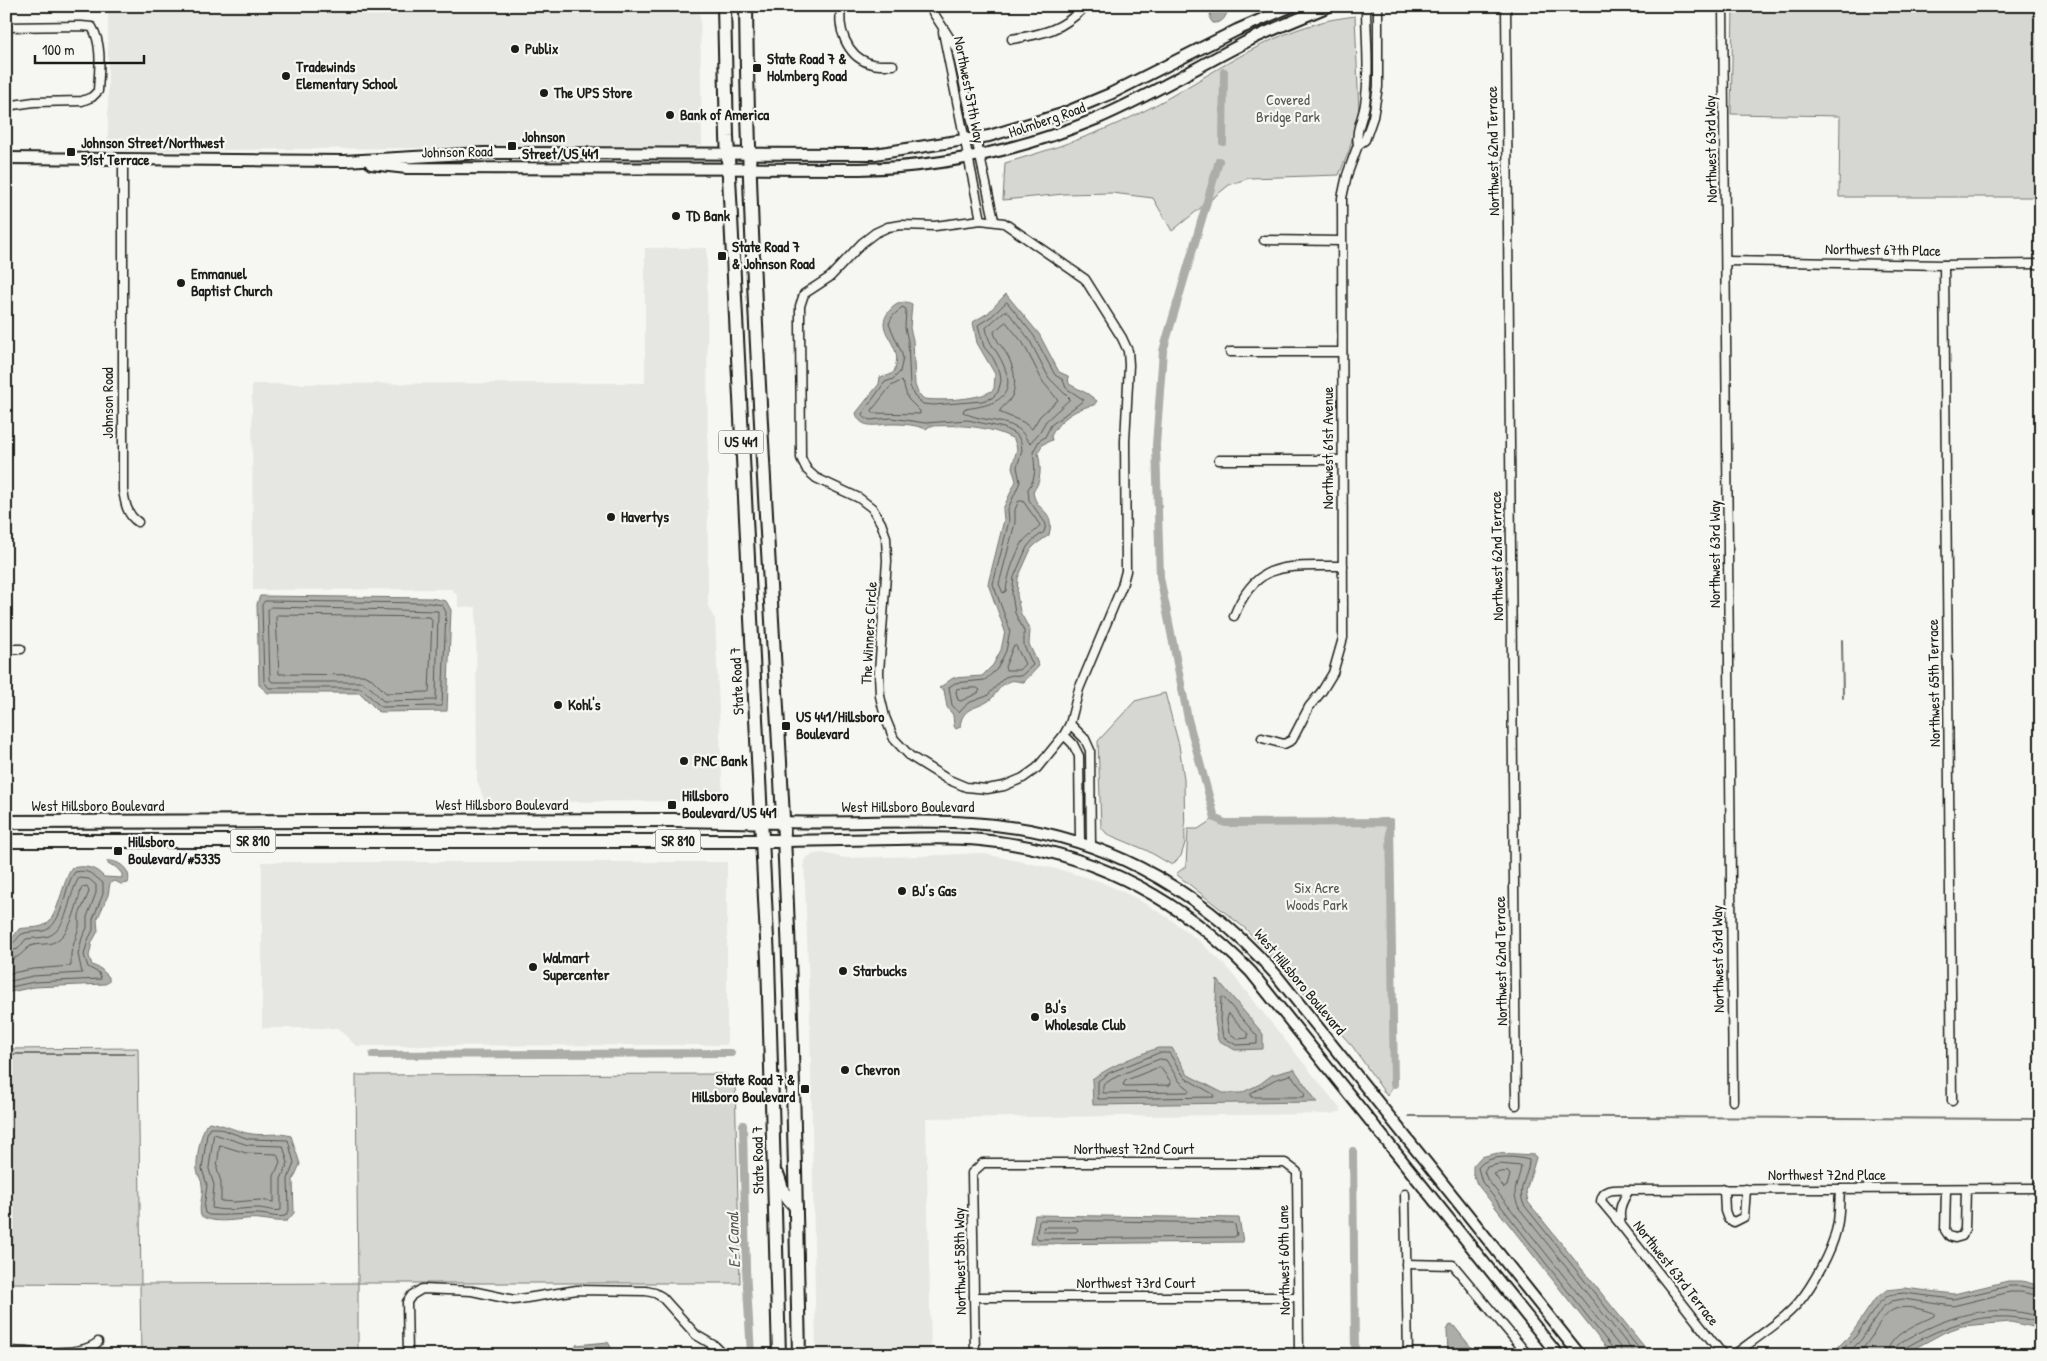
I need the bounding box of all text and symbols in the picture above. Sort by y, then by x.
scale bar [35,32,144,64]
street label: Northwest 57th Way [949,35,990,145]
place label: Publix [525,38,559,59]
text: 100 m [42,39,75,60]
marker: Publix [509,43,521,55]
place label: State Road 7 & Holmberg Road [767,48,847,87]
place label: Tradewinds Elementary School [295,56,398,95]
marker: State Road 7 & Holmberg Road [751,62,763,74]
marker: Tradewinds Elementary School [280,70,292,82]
place label: The UPS Store [553,82,632,103]
street label: Northwest 62nd Terrace [1481,86,1504,216]
marker: The UPS Store [538,87,550,99]
park label: Covered Bridge Park [1256,89,1320,127]
street label: Northwest 63rd Way [1699,95,1722,203]
street label: Holmberg Road [1006,97,1088,142]
place label: Bank of America [680,104,769,125]
marker: Bank of America [664,109,676,121]
place label: Johnson Street/US 441 [522,126,599,164]
place label: Johnson Street/Northwest 51st Terrace [81,132,225,170]
street label: Johnson Road [421,140,493,163]
marker: Johnson Street/US 441 [506,140,518,152]
marker: Johnson Street/Northwest 51st Terrace [65,146,77,158]
place label: TD Bank [685,205,731,226]
marker: TD Bank [670,210,682,222]
place label: State Road 7 & Johnson Road [732,236,815,274]
street label: Northwest 67th Place [1825,238,1941,261]
marker: State Road 7 & Johnson Road [716,250,728,262]
place label: Emmanuel Baptist Church [191,263,273,302]
marker: Emmanuel Baptist Church [175,277,187,289]
street label: Johnson Road [97,367,118,439]
street label: Northwest 61st Avenue [1317,387,1338,509]
road number: US 441 [718,431,764,454]
street label: Northwest 62nd Terrace [1485,491,1508,621]
street label: Northwest 63rd Way [1704,500,1725,608]
place label: Havertys [621,506,669,528]
marker: Havertys [605,511,617,523]
street label: The Winners Circle [855,581,882,685]
street label: Northwest 65th Terrace [1922,619,1945,747]
street label: State Road 7 [724,647,749,716]
place label: Kohl's [568,694,601,715]
marker: Kohl's [552,699,564,711]
place label: US 441/Hillsboro Boulevard [796,706,884,744]
marker: US 441/Hillsboro Boulevard [780,720,792,732]
place label: PNC Bank [694,750,748,771]
marker: PNC Bank [678,755,690,767]
place label: Hillsboro Boulevard/US 441 [682,785,777,823]
street label: West Hillsboro Boulevard [436,794,569,815]
street label: West Hillsboro Boulevard [32,795,165,816]
street label: West Hillsboro Boulevard [842,796,975,817]
marker: Hillsboro Boulevard/US 441 [666,799,678,811]
road number: SR 810 [230,829,276,852]
road number: SR 810 [656,829,700,852]
place label: Hillsboro Boulevard/#5335 [128,831,221,869]
marker: Hillsboro Boulevard/#5335 [112,845,124,857]
park label: Six Acre Woods Park [1286,877,1348,915]
place label: BJ’s Gas [912,880,957,901]
marker: BJ’s Gas [896,885,908,897]
street label: Northwest 62nd Terrace [1489,896,1512,1026]
street label: Northwest 63rd Way [1706,905,1729,1013]
street label: West Hillsboro Boulevard [1250,924,1351,1039]
place label: Walmart Supercenter [543,947,610,986]
place label: Starbucks [853,960,907,981]
marker: Walmart Supercenter [527,961,539,973]
marker: Starbucks [837,965,849,977]
place label: BJ's Wholesale Club [1045,997,1126,1035]
marker: BJ's Wholesale Club [1029,1011,1041,1023]
place label: Chevron [855,1059,900,1080]
marker: Chevron [839,1064,851,1076]
place label: State Road 7 & Hillsboro Boulevard [692,1069,795,1107]
marker: State Road 7 & Hillsboro Boulevard [799,1083,811,1095]
street label: State Road 7 [746,1126,769,1194]
street label: Northwest 72nd Court [1074,1138,1195,1159]
street label: Northwest 72nd Place [1768,1164,1886,1185]
street label: Northwest 60th Lane [1272,1205,1295,1315]
street label: Northwest 58th Way [948,1207,971,1315]
water label: E-1 Canal [721,1211,745,1268]
street label: Northwest 63rd Terrace [1629,1216,1724,1330]
street label: Northwest 73rd Court [1077,1272,1196,1293]

